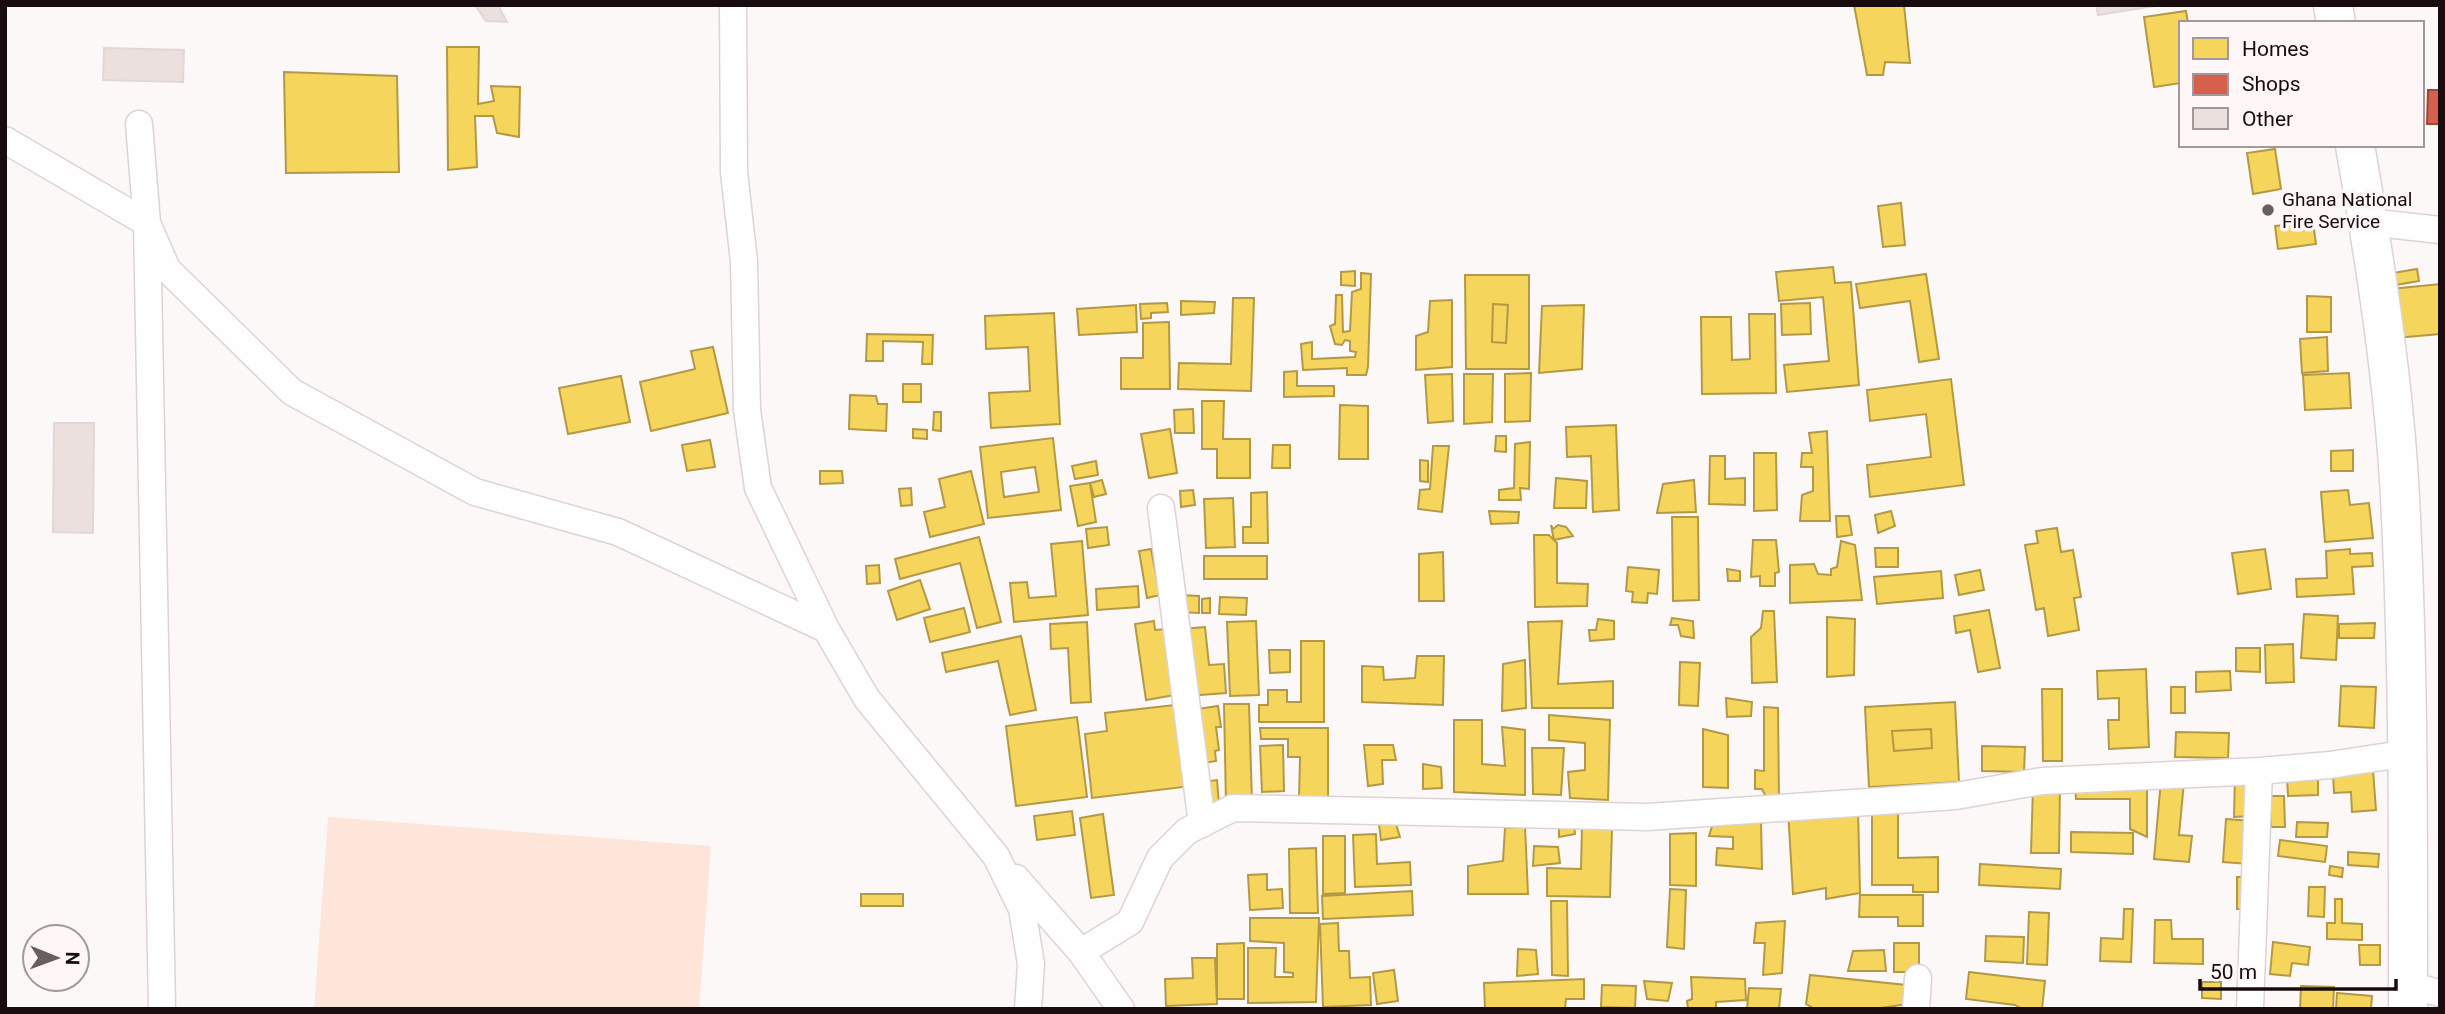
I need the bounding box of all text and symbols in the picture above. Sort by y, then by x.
legend [2179,21,2424,147]
text: Homes [2242,37,2309,61]
text: Shops [2242,72,2301,96]
text: Other [2242,107,2293,131]
place label: Ghana National Fire Service [2282,188,2412,233]
marker: Ghana National Fire Service [2260,202,2276,218]
north arrow [21,923,91,993]
scale bar [2200,948,2396,992]
text: N [61,951,84,965]
text: 50 m [2210,960,2257,984]

